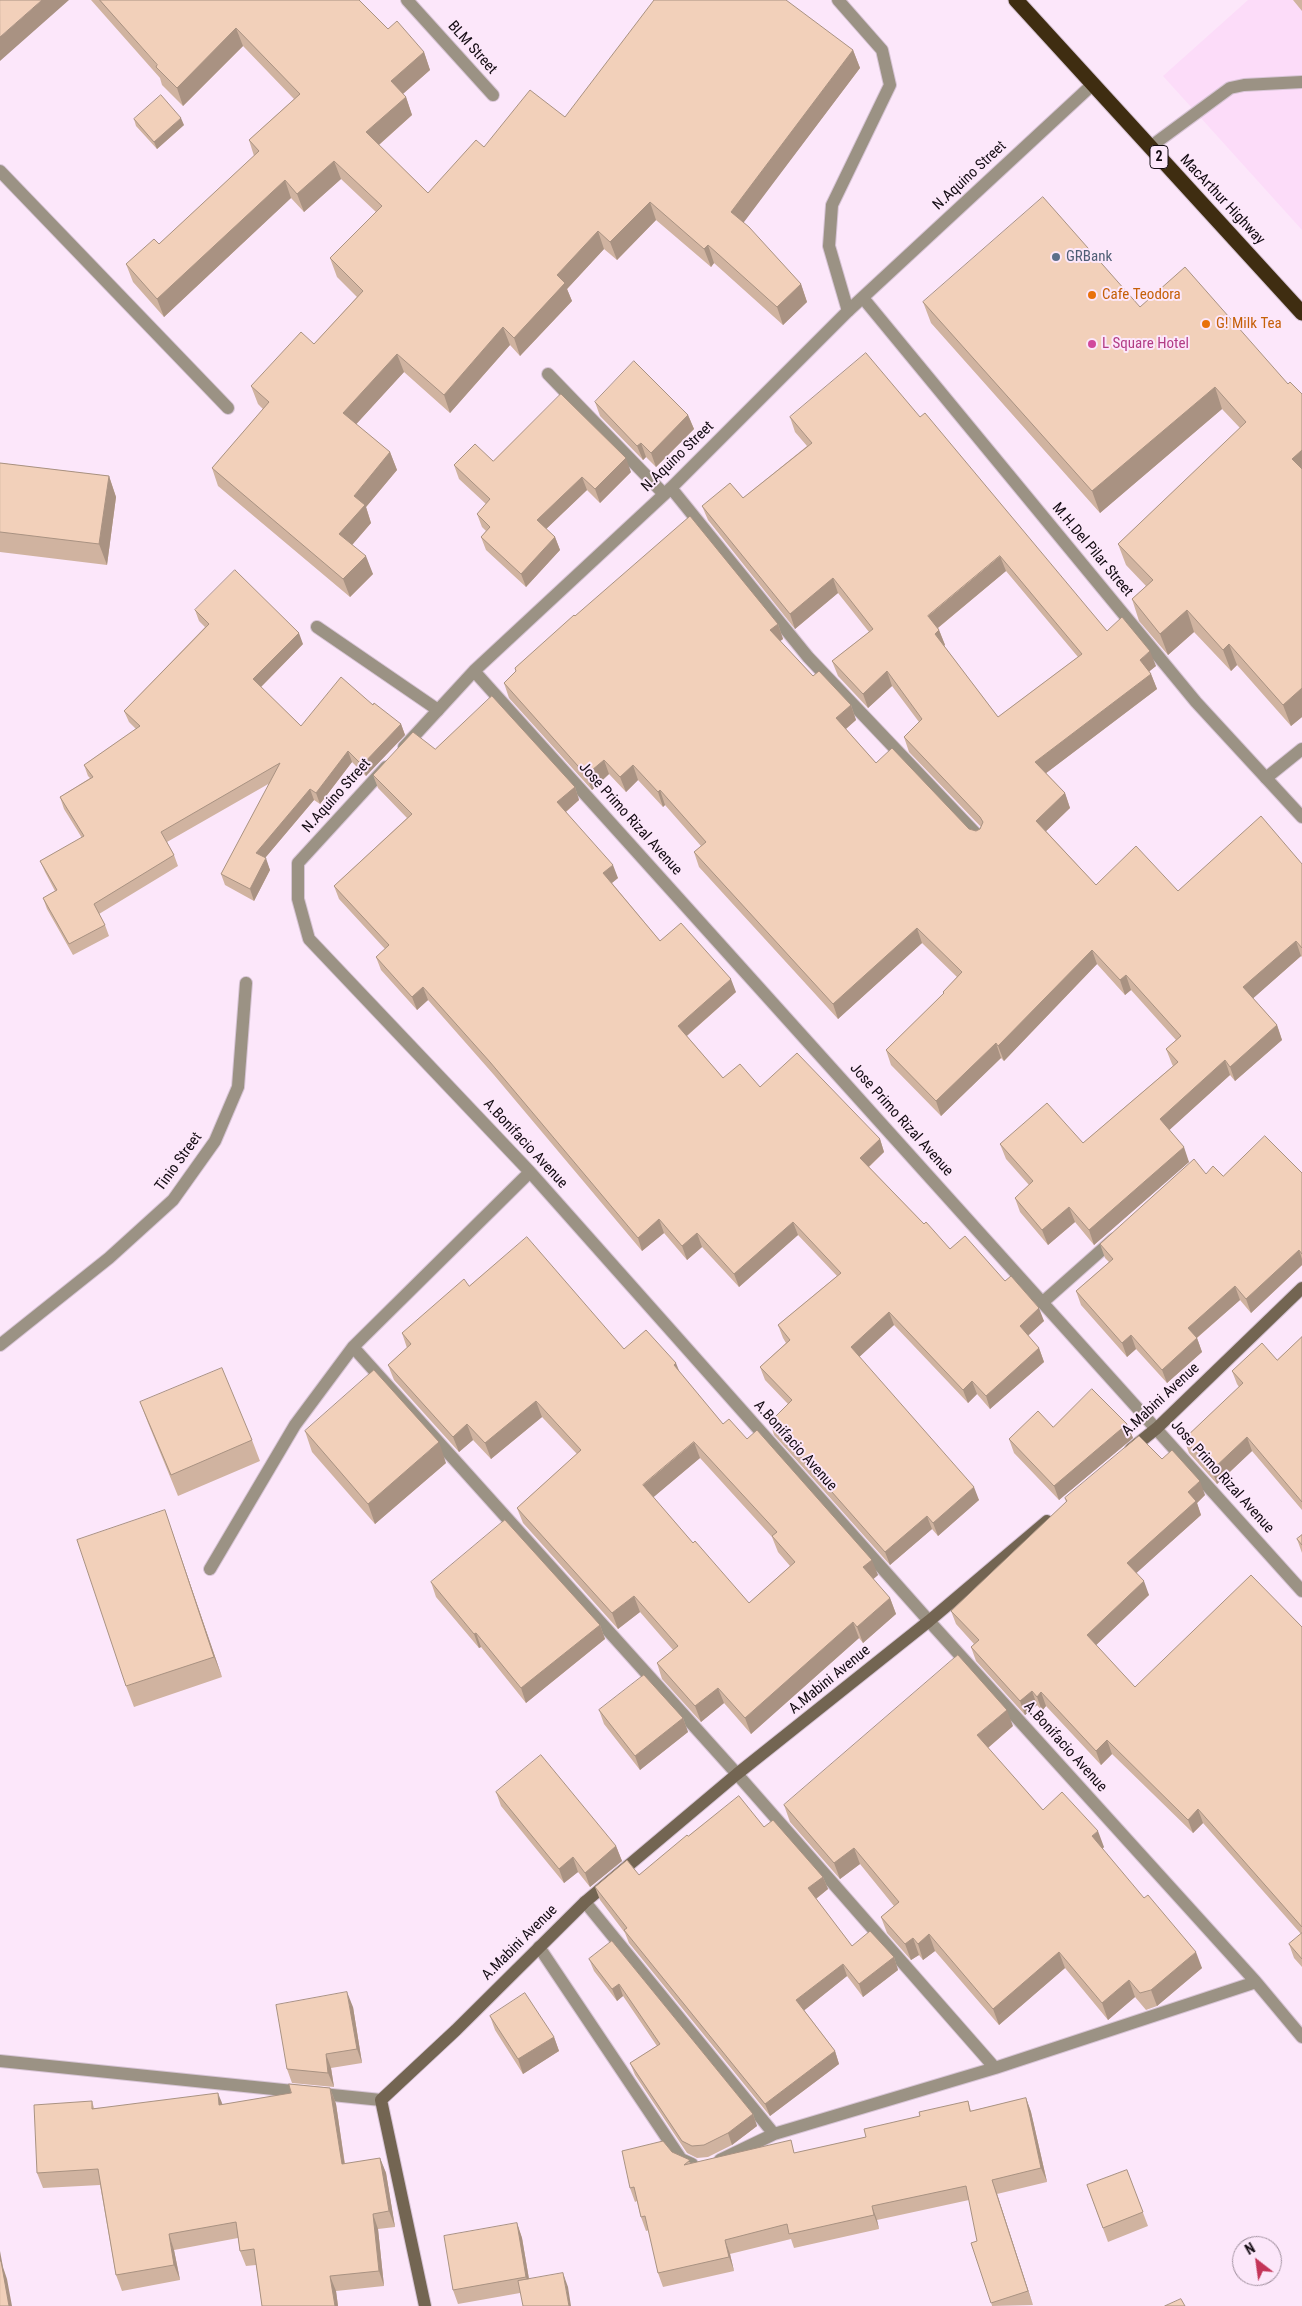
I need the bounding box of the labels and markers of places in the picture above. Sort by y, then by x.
place label: GRBank [1066,248,1112,266]
marker: GRBank [1050,251,1062,263]
place label: Cafe Teodora [1102,286,1181,304]
marker: Cafe Teodora [1086,289,1098,301]
place label: G! Milk Tea [1216,315,1282,333]
marker: G! Milk Tea [1200,318,1212,330]
place label: L Square Hotel [1102,335,1189,353]
marker: L Square Hotel [1086,338,1098,350]

